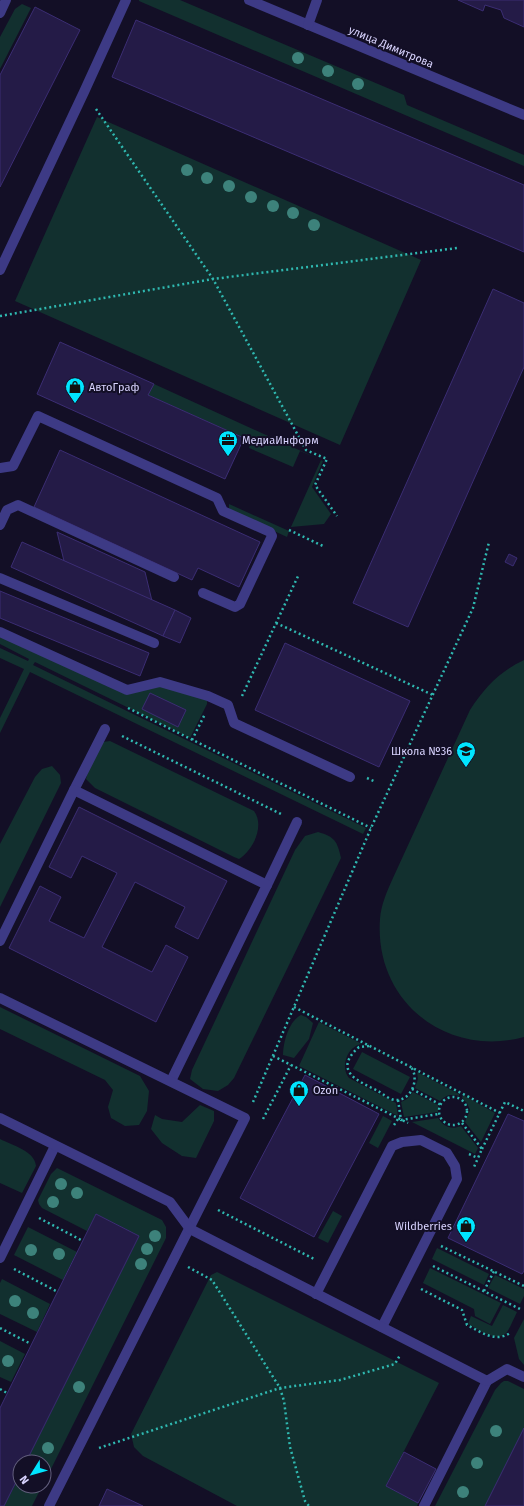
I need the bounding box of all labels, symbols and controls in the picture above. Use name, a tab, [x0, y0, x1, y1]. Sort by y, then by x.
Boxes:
street label: улица Димитрова	[347, 23, 435, 71]
shop icon: АвтоГраф	[64, 376, 86, 404]
place label: АвтоГраф	[89, 381, 139, 394]
office icon: МедиаИнформ	[217, 429, 239, 457]
place label: МедиаИнформ	[242, 434, 319, 447]
school or university icon: Школа №36	[455, 740, 477, 768]
place label: Школа №36	[391, 745, 452, 758]
shop icon: Ozon	[288, 1079, 310, 1107]
place label: Ozon	[313, 1084, 338, 1097]
shop icon: Wildberries	[455, 1215, 477, 1243]
place label: Wildberries	[395, 1220, 452, 1233]
north arrow	[12, 1454, 52, 1494]
text: N	[17, 1473, 32, 1487]

